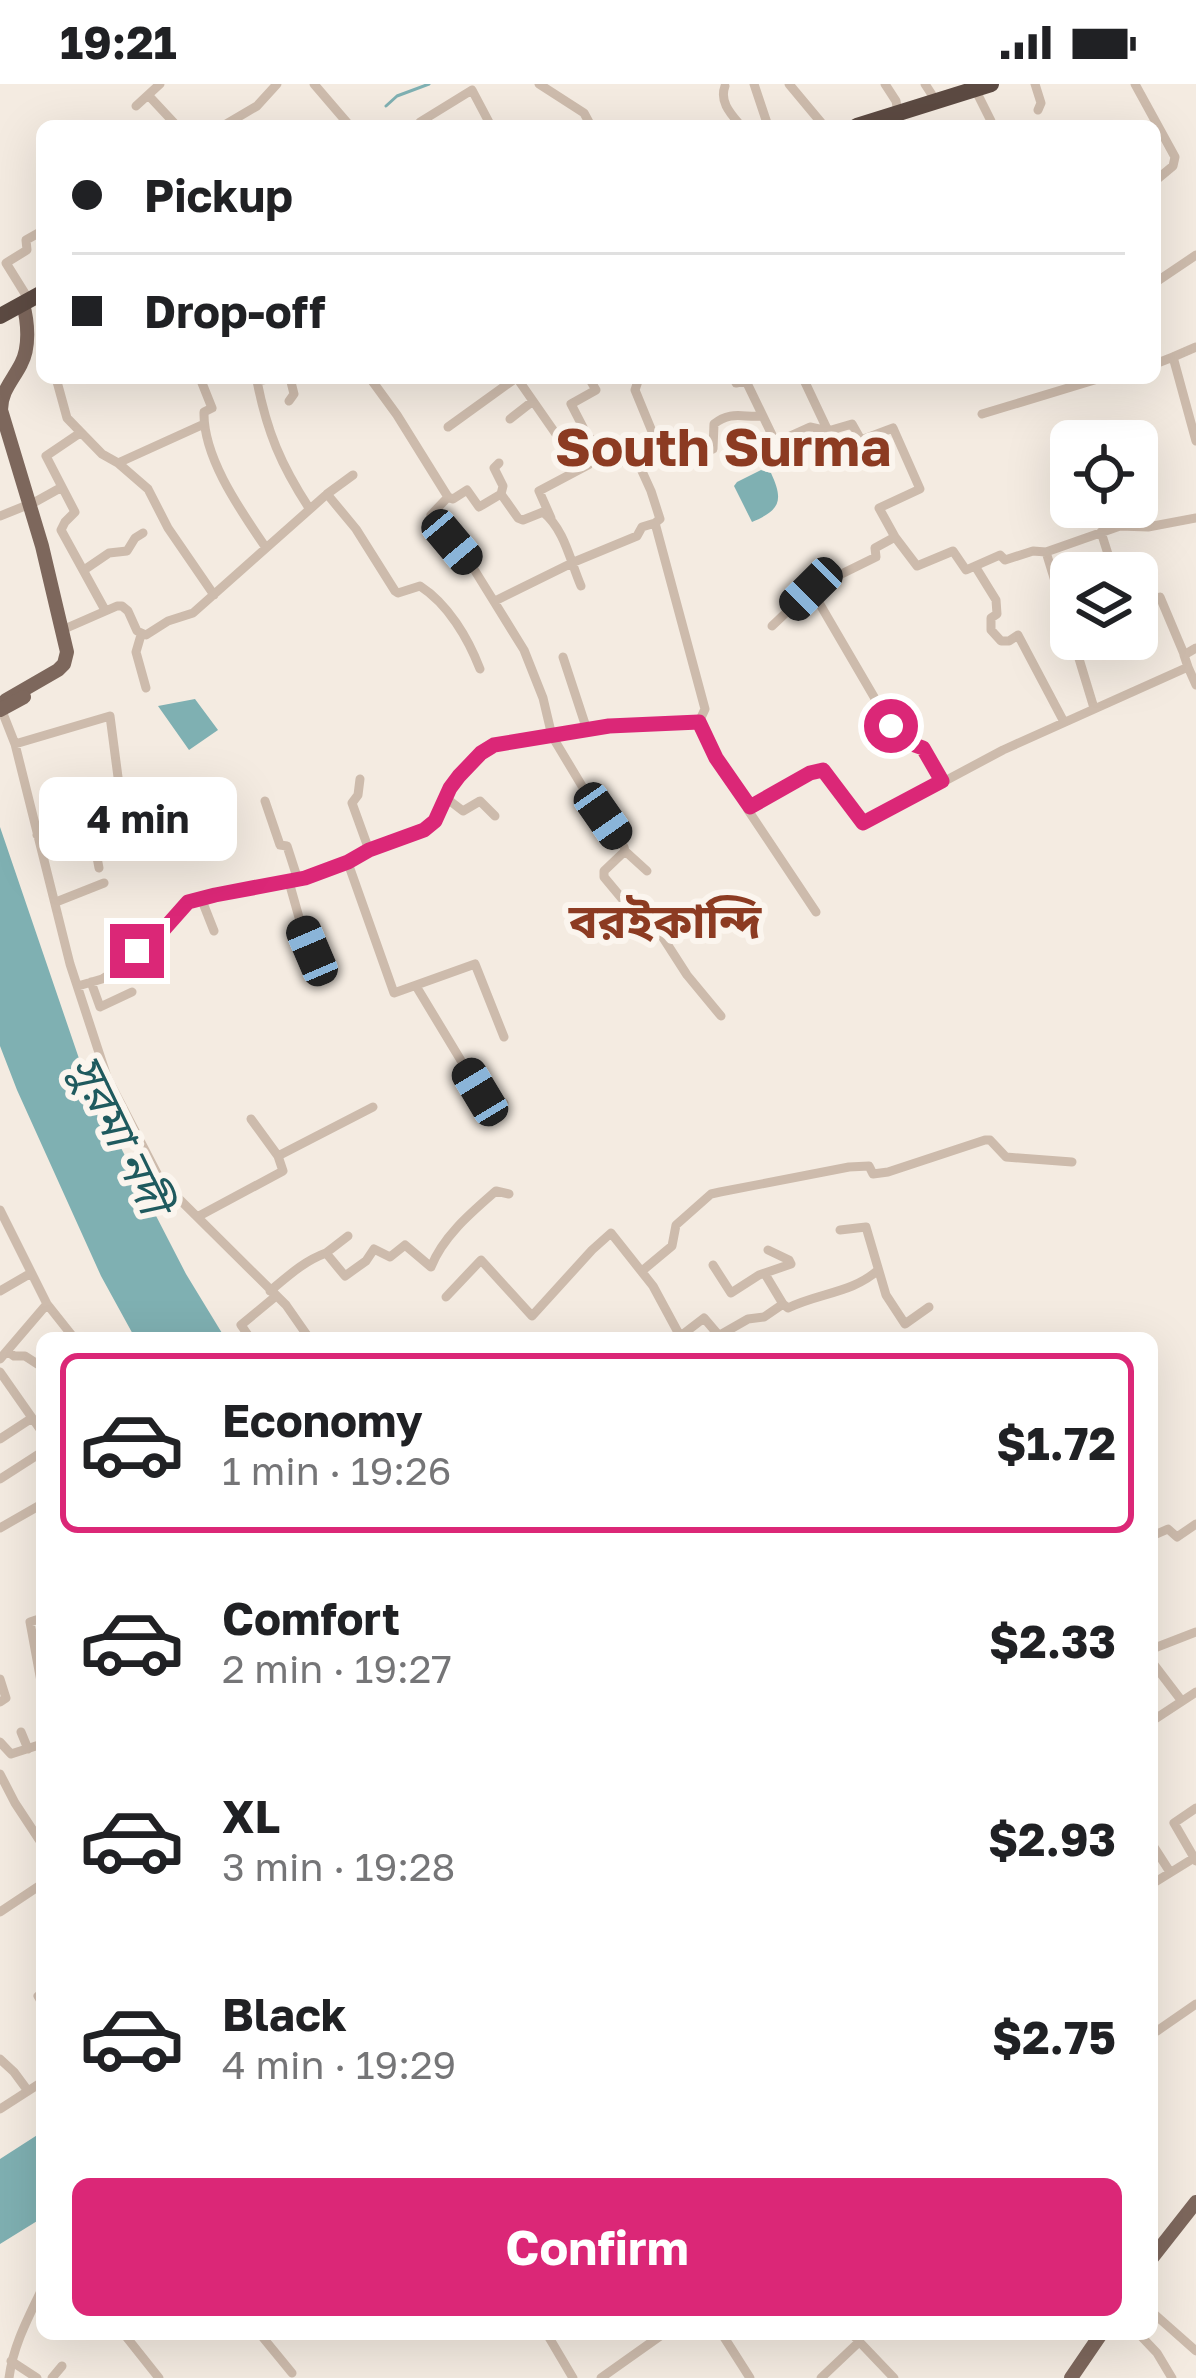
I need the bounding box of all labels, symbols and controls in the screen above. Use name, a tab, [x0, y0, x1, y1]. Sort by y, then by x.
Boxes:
text: 19:21	[60, 15, 177, 69]
text: Pickup	[144, 168, 293, 222]
text: Drop-off	[144, 284, 325, 338]
district label: South Surma	[555, 413, 891, 478]
map controls	[1050, 420, 1158, 660]
button: locate	[1050, 420, 1158, 528]
car	[415, 503, 489, 581]
car	[773, 551, 849, 627]
button: layers	[1050, 552, 1158, 660]
route start	[864, 699, 918, 753]
car	[568, 776, 638, 856]
callout: 4 min	[38, 777, 236, 861]
text: 4 min	[87, 795, 189, 842]
district label: বরইকান্দি	[568, 891, 762, 949]
car	[281, 911, 343, 991]
route end	[110, 924, 164, 978]
water label: সুরমা নদী	[59, 1046, 186, 1229]
car	[446, 1052, 514, 1132]
icon: car	[78, 1389, 186, 1497]
text: Economy	[222, 1393, 423, 1447]
text: $1.72	[996, 1416, 1116, 1470]
text: 1 min · 19:26	[222, 1447, 451, 1494]
icon: car	[78, 1587, 186, 1695]
text: Comfort	[222, 1591, 400, 1645]
text: $2.33	[989, 1614, 1116, 1668]
text: 2 min · 19:27	[222, 1645, 452, 1692]
icon: car	[78, 1785, 186, 1893]
text: XL	[222, 1789, 280, 1843]
text: $2.93	[988, 1812, 1116, 1866]
text: 3 min · 19:28	[222, 1843, 455, 1890]
icon: car	[78, 1983, 186, 2091]
text: Black	[222, 1987, 347, 2041]
text: $2.75	[992, 2010, 1116, 2064]
text: 4 min · 19:29	[222, 2041, 456, 2088]
button: Confirm	[72, 2178, 1122, 2316]

